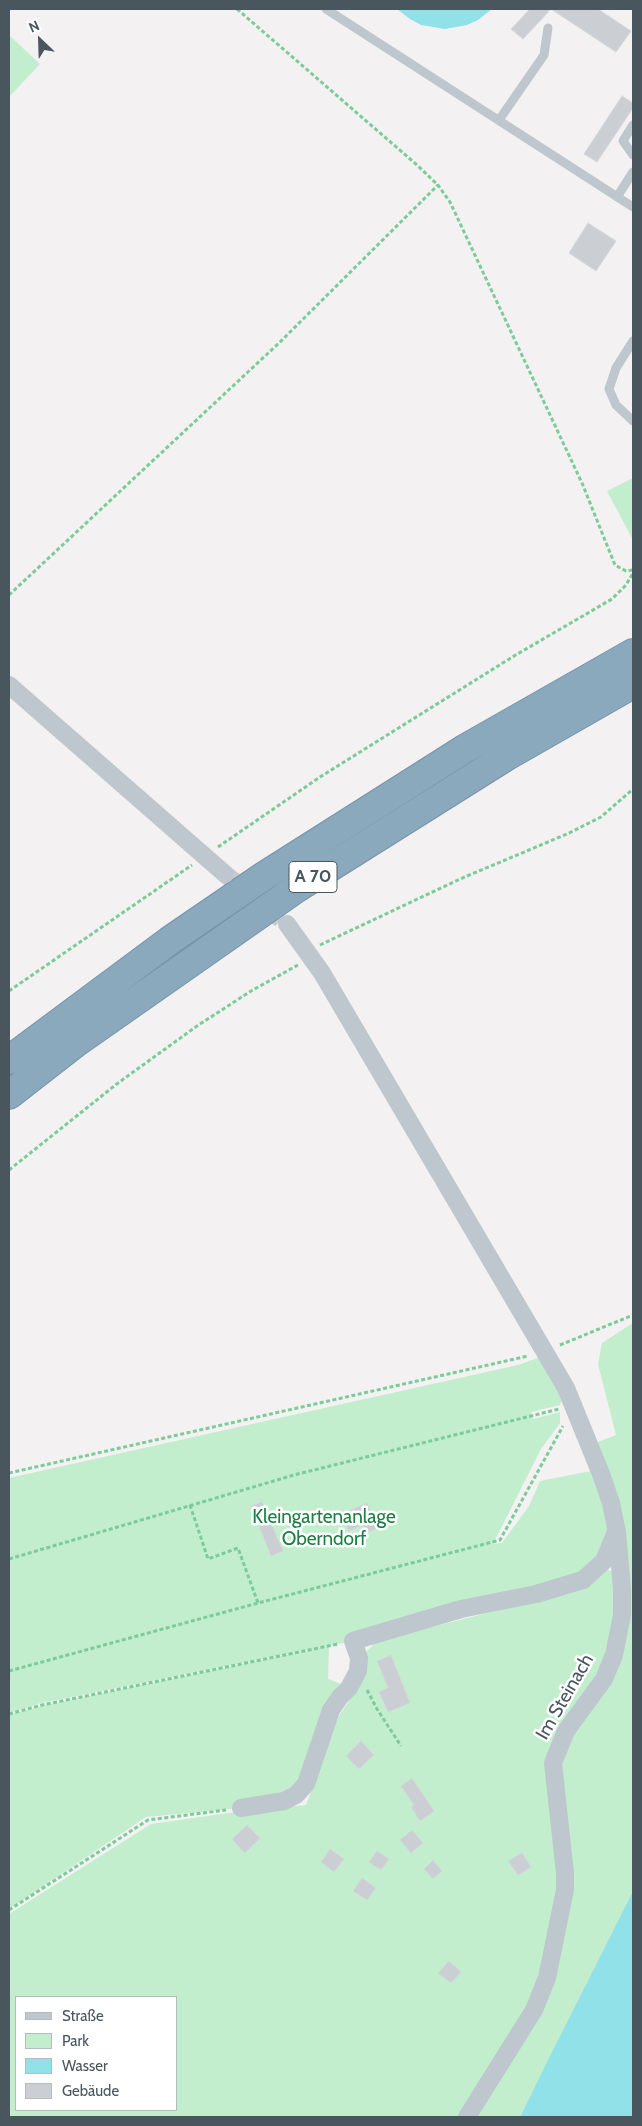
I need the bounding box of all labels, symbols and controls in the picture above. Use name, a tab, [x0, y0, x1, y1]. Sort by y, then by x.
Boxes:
north arrow	[15, 15, 65, 65]
text: N	[26, 16, 42, 37]
road number: A 70	[289, 862, 337, 892]
park label: Kleingartenanlage Oberndorf	[252, 1506, 396, 1550]
street label: Im Steinach	[531, 1650, 599, 1744]
legend	[15, 1996, 178, 2111]
text: Straße	[62, 2007, 104, 2025]
text: Park	[62, 2032, 89, 2050]
text: Wasser	[62, 2057, 108, 2075]
text: Gebäude	[62, 2082, 119, 2100]

